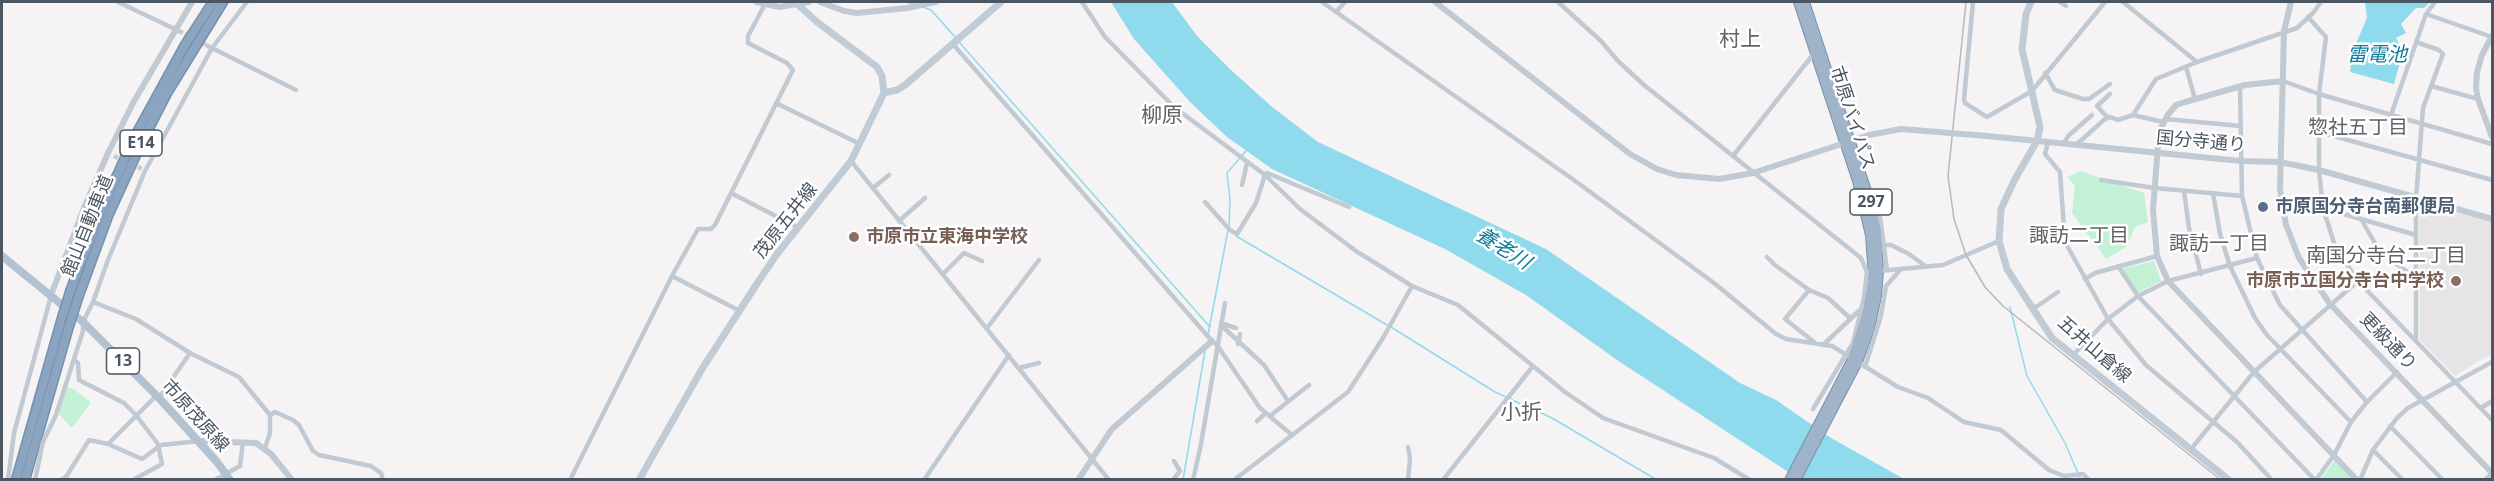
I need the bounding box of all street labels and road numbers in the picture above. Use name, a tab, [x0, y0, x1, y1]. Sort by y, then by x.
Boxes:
street label: 市原バイパス	[1825, 63, 1879, 173]
street label: 国分寺通り	[2155, 127, 2247, 157]
road number: E14	[120, 130, 162, 156]
street label: 館山自動車道	[58, 172, 118, 280]
street label: 茂原五井線	[750, 179, 822, 263]
road number: 297	[1850, 189, 1892, 215]
street label: 更級通り	[2355, 309, 2421, 375]
street label: 五井山倉線	[2053, 312, 2135, 388]
road number: 13	[106, 348, 140, 374]
street label: 市原茂原線	[157, 375, 233, 457]

